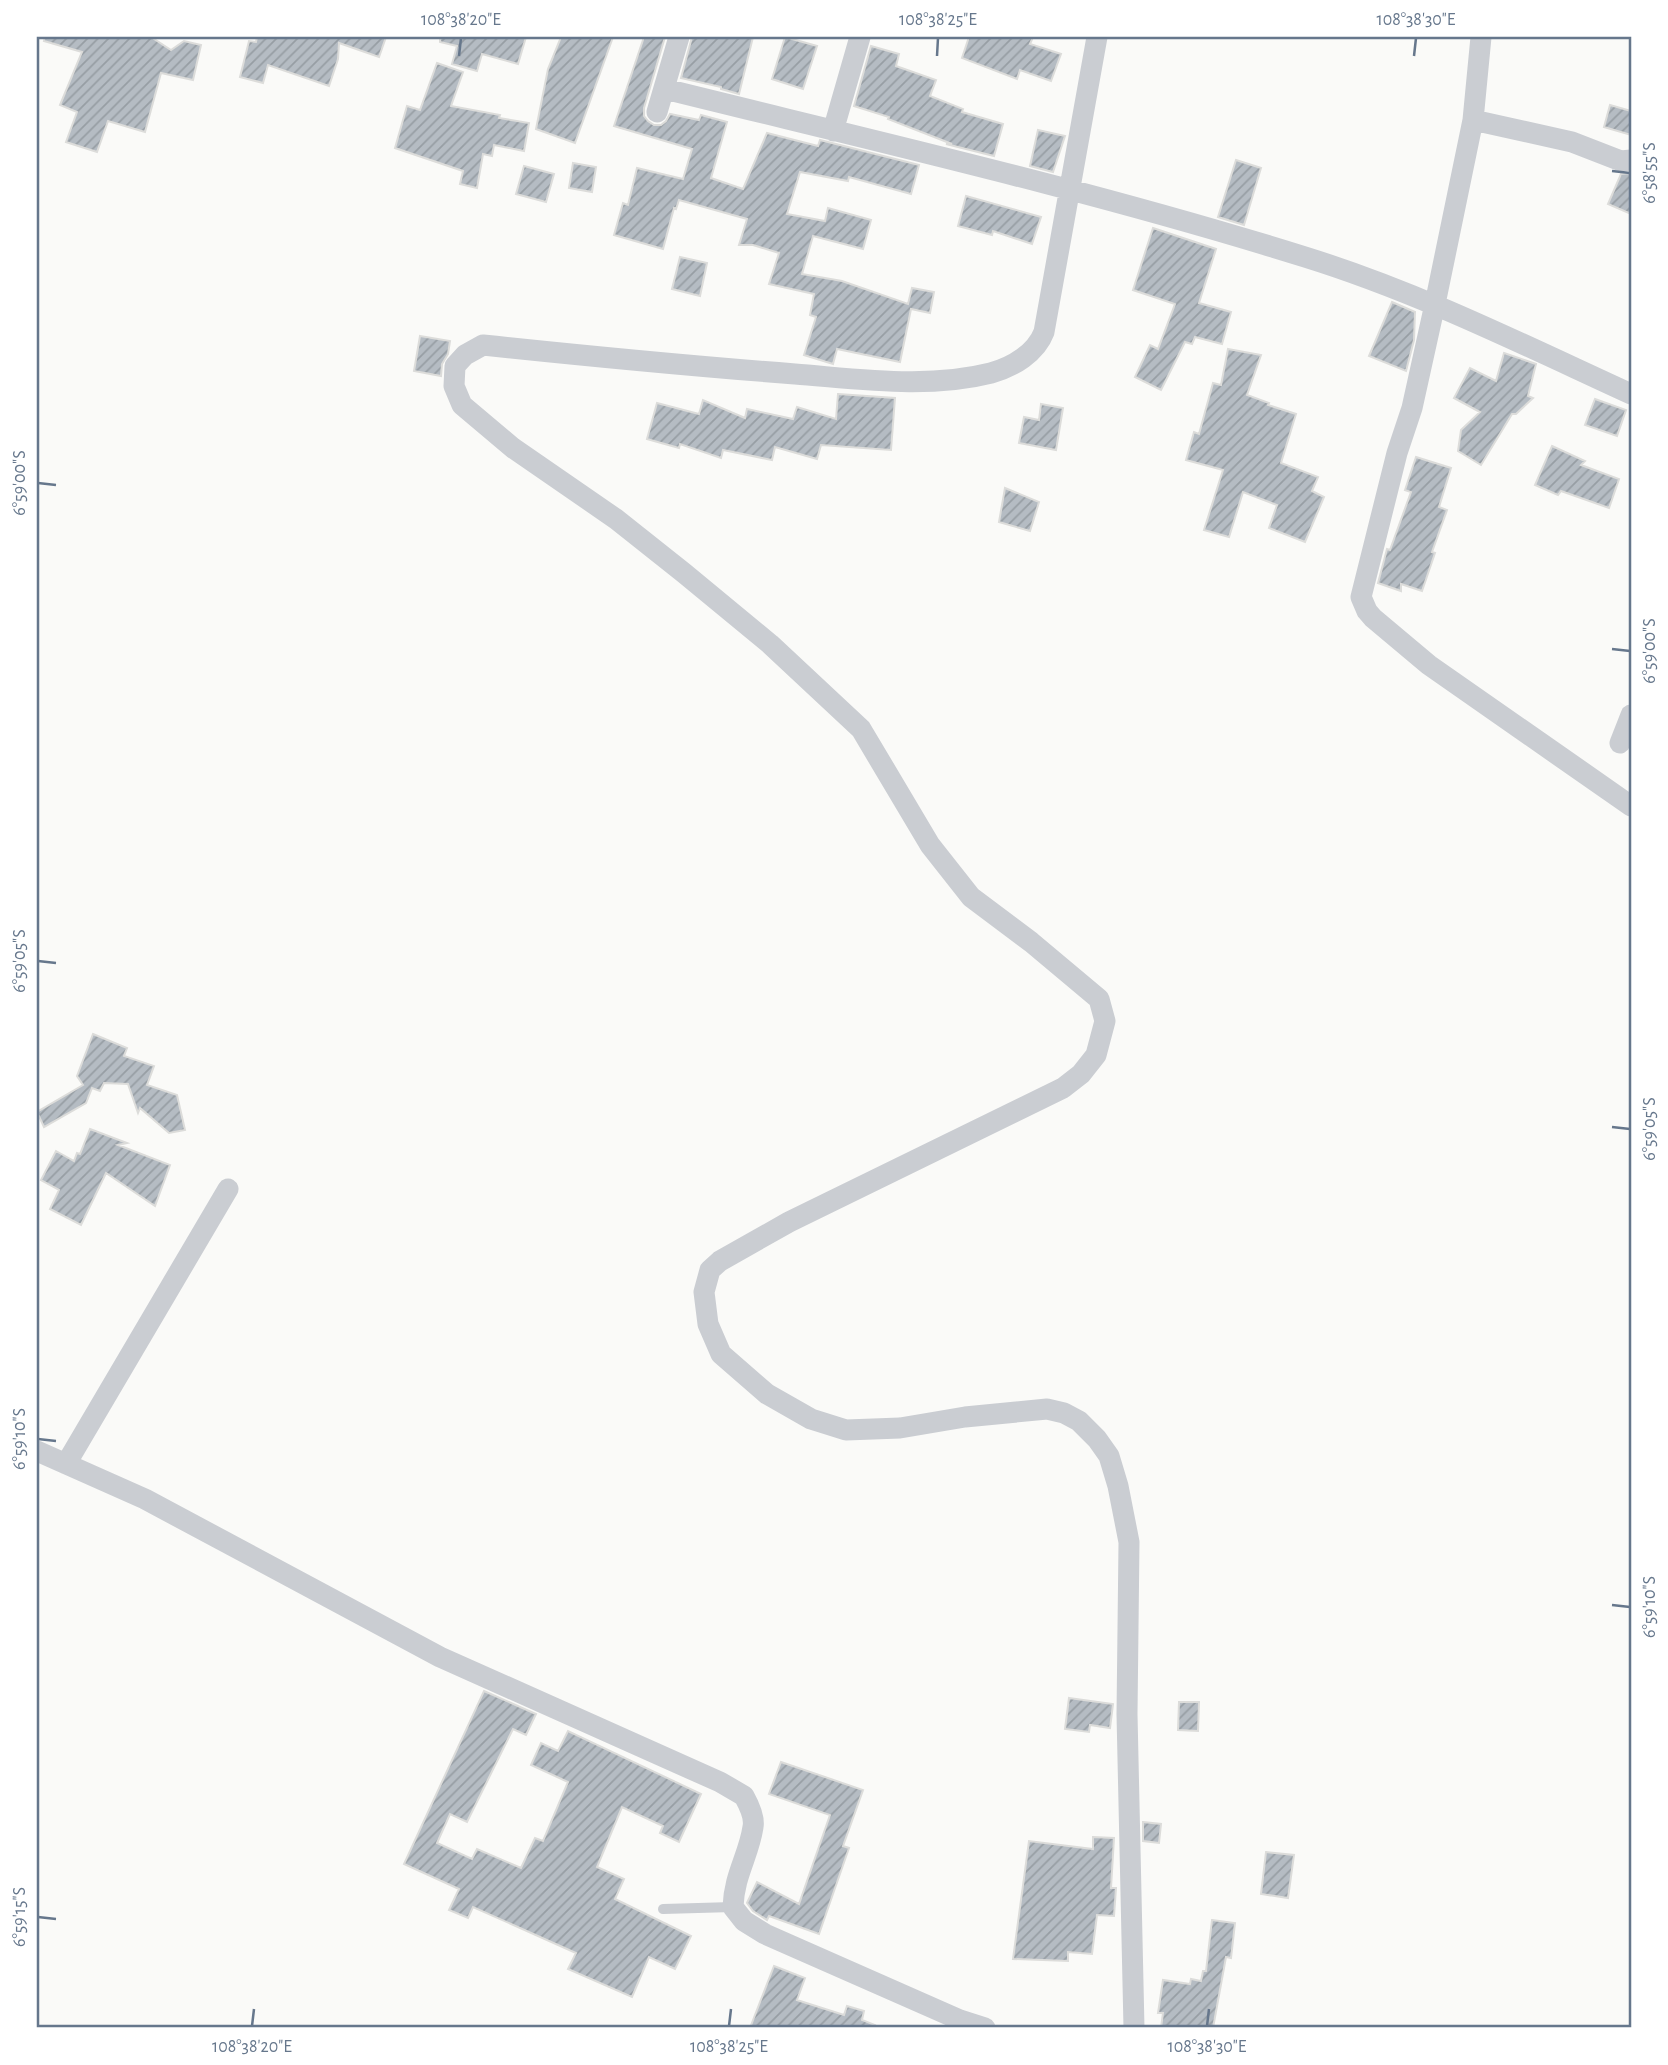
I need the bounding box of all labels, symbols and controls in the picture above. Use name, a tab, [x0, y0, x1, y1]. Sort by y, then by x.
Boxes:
text: 108°38'20"E	[421, 11, 501, 29]
text: 108°38'25"E	[899, 11, 977, 29]
text: 108°38'30"E	[1376, 11, 1456, 29]
text: 6°58'55"S	[1641, 142, 1659, 204]
text: 6°59'00"S	[11, 450, 29, 516]
text: 6°59'00"S	[1641, 618, 1659, 684]
text: 6°59'05"S	[11, 929, 29, 993]
text: 6°59'05"S	[1641, 1097, 1659, 1161]
text: 6°59'10"S	[11, 1408, 29, 1470]
text: 6°59'10"S	[1641, 1576, 1659, 1638]
text: 6°59'15"S	[11, 1887, 29, 1947]
text: 108°38'20"E	[212, 2038, 292, 2056]
text: 108°38'25"E	[690, 2038, 768, 2056]
text: 108°38'30"E	[1167, 2038, 1247, 2056]

